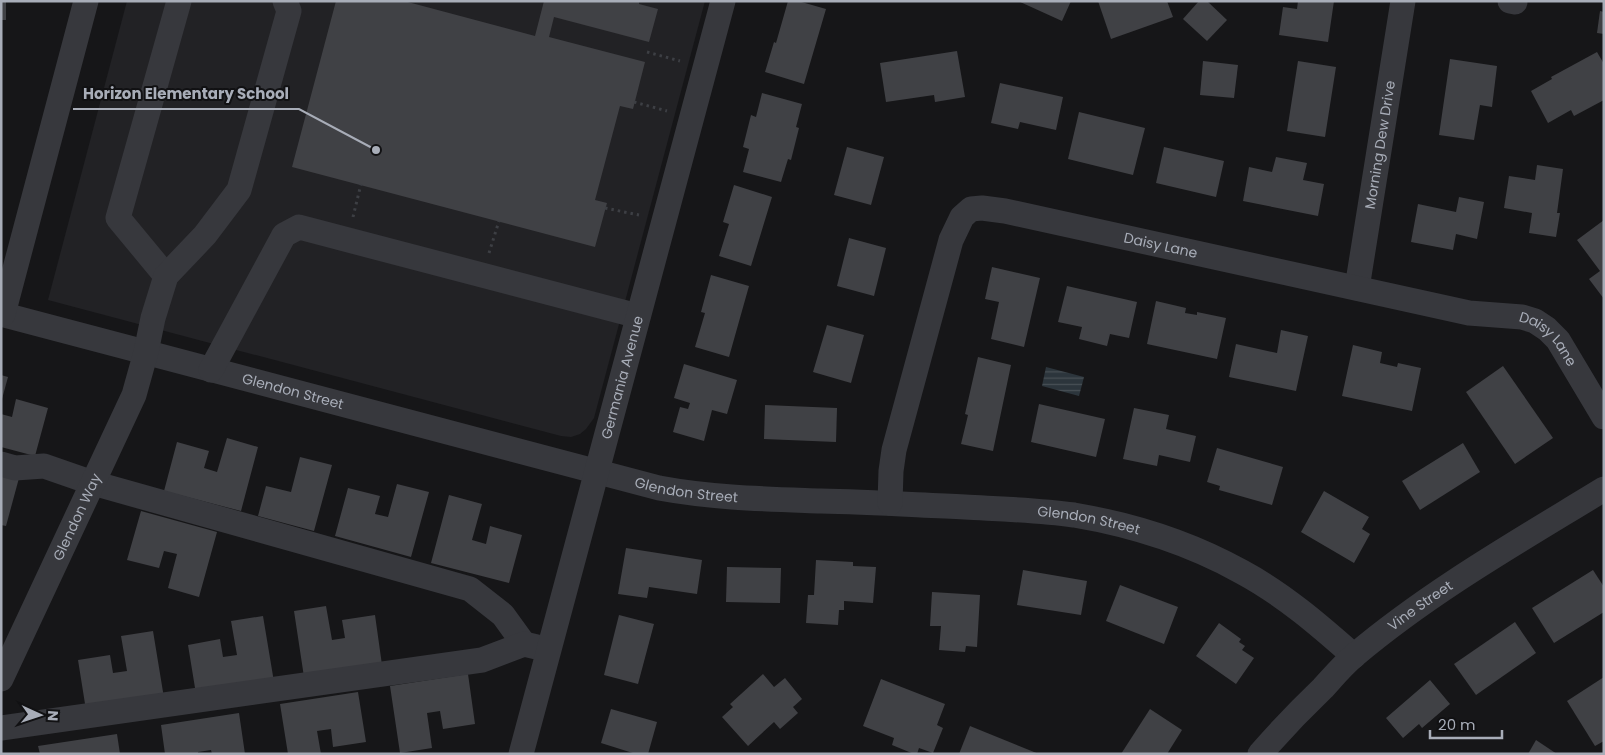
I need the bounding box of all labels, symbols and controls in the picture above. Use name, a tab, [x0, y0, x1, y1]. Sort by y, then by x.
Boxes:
callout: Horizon Elementary School	[73, 79, 299, 109]
street label: Morning Dew Drive	[1360, 79, 1400, 211]
text: Horizon Elementary School	[83, 83, 289, 104]
street label: Daisy Lane	[1122, 227, 1200, 263]
street label: Daisy Lane	[1517, 307, 1582, 370]
street label: Germania Avenue	[596, 313, 648, 441]
street label: Glendon Street	[240, 368, 346, 414]
street label: Glendon Way	[48, 470, 106, 564]
street label: Glendon Street	[633, 472, 739, 507]
street label: Glendon Street	[1037, 501, 1142, 539]
street label: Vine Street	[1383, 576, 1456, 635]
north arrow	[15, 690, 65, 740]
scale bar	[1430, 708, 1502, 740]
text: N	[43, 710, 63, 721]
text: 20 m	[1438, 714, 1476, 735]

